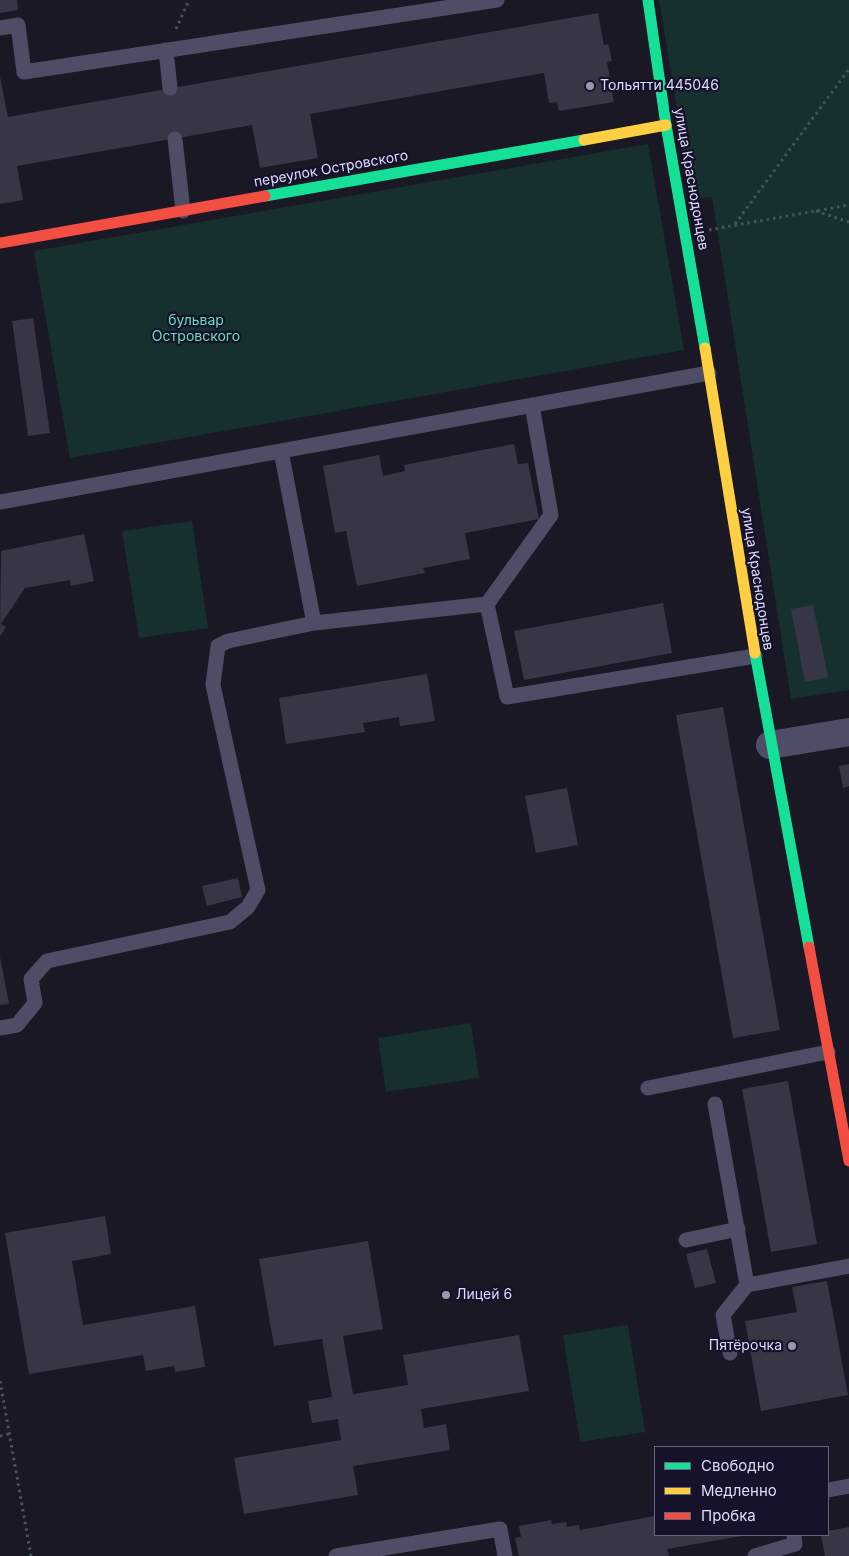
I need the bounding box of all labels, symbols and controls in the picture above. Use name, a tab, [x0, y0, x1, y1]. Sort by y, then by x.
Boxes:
place label: Тольятти 445046	[600, 78, 719, 94]
marker: Тольятти 445046	[584, 80, 596, 92]
street label: улица Краснодонцев	[670, 107, 712, 251]
street label: переулок Островского	[253, 147, 409, 191]
park label: бульвар Островского	[152, 313, 240, 346]
street label: улица Краснодонцев	[737, 506, 777, 652]
place label: Лицей 6	[456, 1287, 512, 1303]
marker: Лицей 6	[440, 1289, 452, 1301]
place label: Пятёрочка	[709, 1338, 782, 1354]
marker: Пятёрочка	[786, 1340, 798, 1352]
legend	[654, 1446, 829, 1536]
text: Свободно	[701, 1456, 775, 1475]
text: Медленно	[701, 1481, 777, 1500]
text: Пробка	[701, 1506, 756, 1525]

